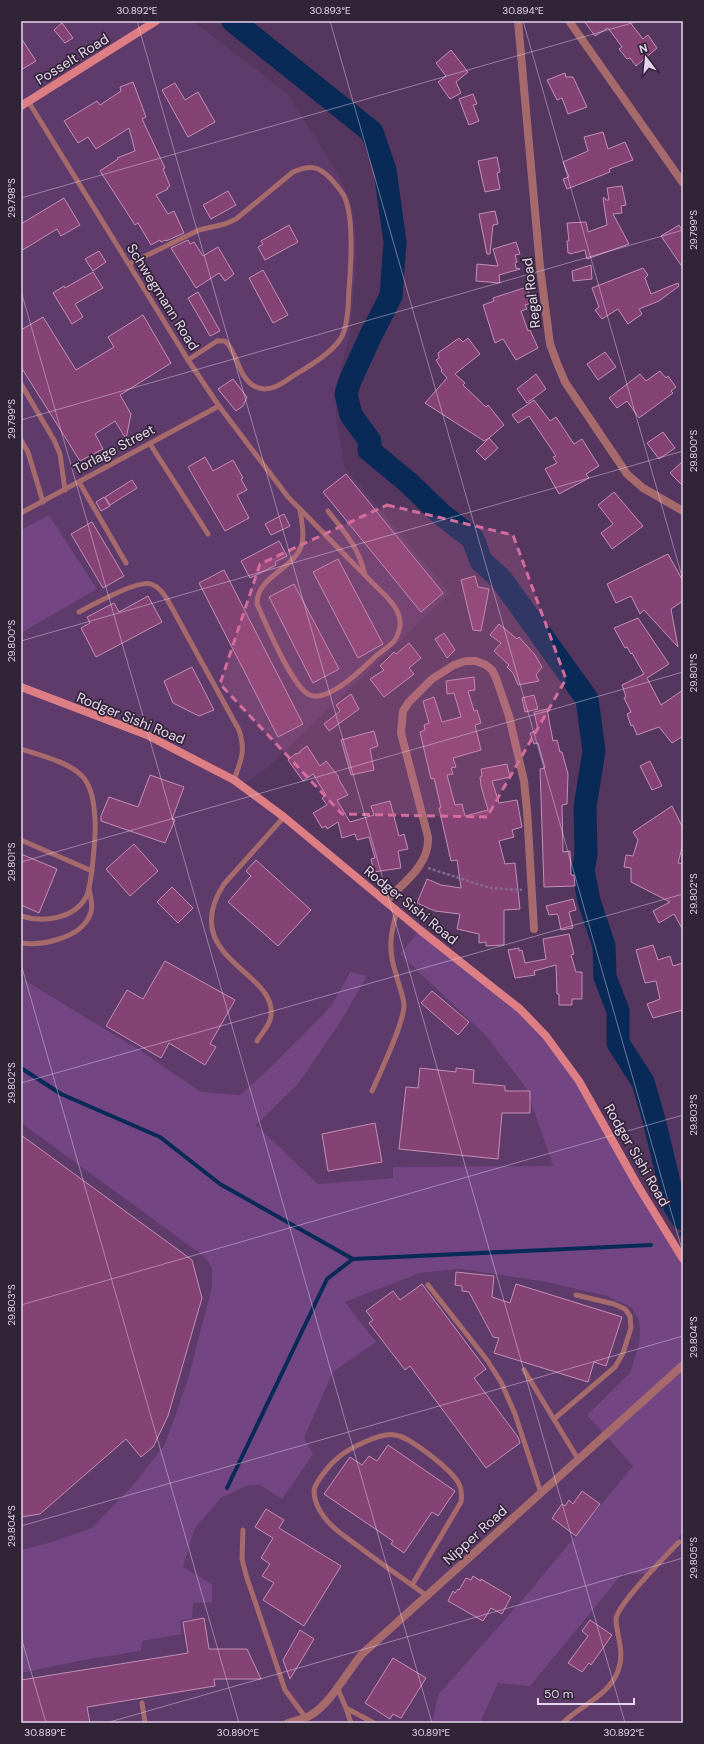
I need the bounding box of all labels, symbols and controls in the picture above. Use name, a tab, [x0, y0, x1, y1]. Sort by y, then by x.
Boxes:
text: 30.892°E	[116, 4, 158, 17]
text: 30.893°E	[309, 4, 351, 17]
text: 30.894°E	[502, 4, 544, 17]
street label: Posselt Road	[32, 29, 112, 89]
north arrow	[626, 38, 666, 78]
text: N	[637, 41, 649, 56]
text: 29.798°S	[5, 178, 18, 218]
text: 29.799°S	[687, 210, 700, 250]
street label: Schwegmann Road	[123, 240, 203, 354]
street label: Regal Road	[518, 257, 544, 329]
text: 29.799°S	[5, 399, 18, 439]
street label: Torlage Street	[70, 420, 158, 478]
text: 29.800°S	[687, 430, 700, 472]
text: 29.800°S	[5, 620, 18, 662]
text: 29.801°S	[687, 653, 700, 692]
street label: Rodger Sishi Road	[74, 688, 188, 748]
text: 29.801°S	[5, 842, 18, 881]
street label: Rodger Sishi Road	[360, 862, 462, 948]
text: 29.802°S	[687, 873, 700, 915]
text: 29.802°S	[5, 1062, 18, 1104]
text: 29.803°S	[687, 1094, 700, 1136]
street label: Rodger Sishi Road	[600, 1100, 674, 1210]
text: 29.803°S	[5, 1284, 18, 1326]
text: 29.804°S	[687, 1316, 700, 1358]
street label: Nipper Road	[439, 1502, 511, 1568]
text: 29.804°S	[5, 1505, 18, 1547]
text: 29.805°S	[687, 1537, 700, 1579]
scale bar	[538, 1680, 634, 1706]
text: 50 m	[544, 1686, 573, 1702]
text: 30.889°E	[24, 1726, 66, 1739]
text: 30.890°E	[217, 1726, 260, 1739]
text: 30.891°E	[412, 1726, 451, 1739]
text: 30.892°E	[603, 1726, 645, 1739]

